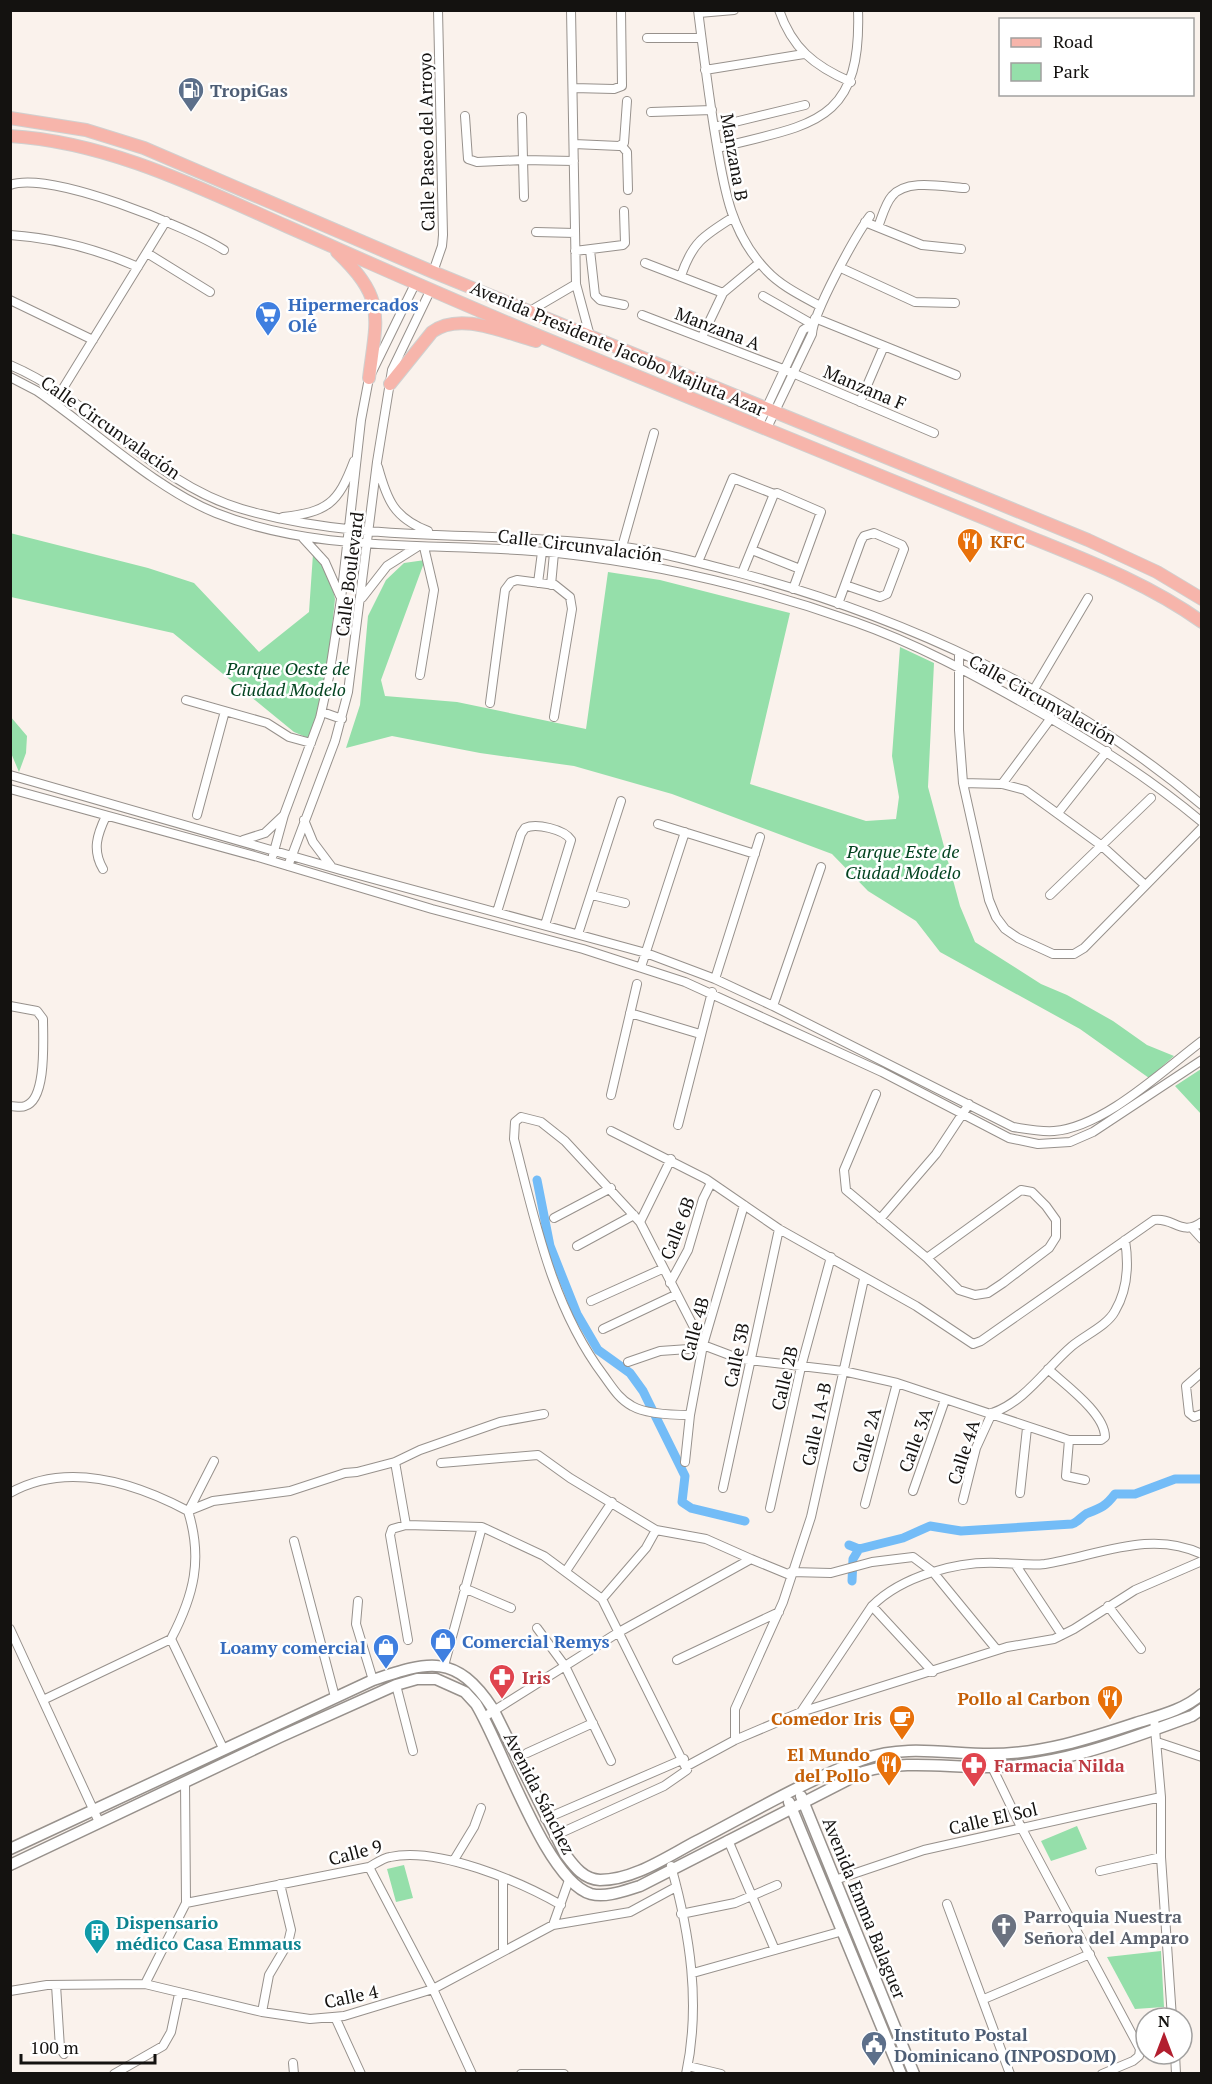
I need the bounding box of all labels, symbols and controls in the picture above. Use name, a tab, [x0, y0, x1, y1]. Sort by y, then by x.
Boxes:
legend	[999, 18, 1194, 96]
text: Road	[1053, 29, 1093, 53]
street label: Calle Paseo del Arroyo	[412, 52, 440, 232]
text: Park	[1053, 59, 1090, 83]
fuel station icon: TropiGas	[176, 75, 206, 113]
place label: TropiGas	[210, 78, 288, 102]
street label: Manzana B	[715, 111, 755, 203]
street label: Avenida Presidente Jacobo Majluta Azar	[467, 275, 769, 421]
place label: Hipermercados Olé	[288, 292, 419, 337]
supermarket icon: Hipermercados Olé	[253, 299, 283, 337]
street label: Manzana A	[672, 301, 765, 355]
street label: Manzana F	[820, 359, 910, 415]
street label: Calle Circunvalación	[36, 370, 186, 484]
street label: Calle Boulevard	[329, 510, 369, 638]
street label: Calle Circunvalación	[496, 523, 664, 567]
restaurant icon: KFC	[955, 526, 985, 564]
place label: KFC	[990, 529, 1025, 553]
street label: Calle Circunvalación	[965, 648, 1121, 750]
park label: Parque Oeste de Ciudad Modelo	[225, 656, 350, 701]
park label: Parque Este de Ciudad Modelo	[845, 839, 961, 884]
street label: Calle 6B	[654, 1193, 700, 1263]
street label: Calle 4B	[674, 1294, 714, 1364]
street label: Calle 3B	[717, 1320, 755, 1390]
street label: Calle 2B	[765, 1343, 803, 1413]
street label: Calle 1A-B	[795, 1380, 837, 1468]
street label: Calle 2A	[846, 1404, 886, 1475]
street label: Calle 3A	[892, 1404, 938, 1476]
street label: Calle 4A	[941, 1416, 985, 1487]
shop icon: Comercial Remys	[428, 1626, 458, 1664]
place label: Comercial Remys	[462, 1629, 610, 1653]
shop icon: Loamy comercial	[371, 1632, 401, 1670]
place label: Loamy comercial	[220, 1635, 366, 1659]
pharmacy icon: Iris	[487, 1662, 517, 1700]
place label: Iris	[522, 1665, 551, 1689]
restaurant icon: Pollo al Carbon	[1095, 1683, 1125, 1721]
place label: Pollo al Carbon	[958, 1686, 1090, 1710]
cafe icon: Comedor Iris	[887, 1703, 917, 1741]
place label: Comedor Iris	[771, 1706, 882, 1730]
street label: Avenida Sánchez	[499, 1728, 581, 1858]
place label: El Mundo del Pollo	[787, 1742, 870, 1787]
restaurant icon: El Mundo del Pollo	[874, 1749, 904, 1787]
pharmacy icon: Farmacia Nilda	[959, 1750, 989, 1788]
place label: Farmacia Nilda	[994, 1753, 1125, 1777]
street label: Calle El Sol	[946, 1796, 1040, 1840]
street label: Avenida Emma Balaguer	[818, 1814, 912, 2002]
street label: Calle 9	[326, 1833, 384, 1871]
place label: Parroquia Nuestra Señora del Amparo	[1024, 1904, 1189, 1949]
place label: Dispensario médico Casa Emmaus	[116, 1910, 301, 1955]
church icon: Parroquia Nuestra Señora del Amparo	[989, 1911, 1019, 1949]
building icon: Dispensario médico Casa Emmaus	[82, 1917, 112, 1955]
street label: Calle 4	[322, 1979, 381, 2013]
north arrow	[1134, 2006, 1194, 2066]
text: N	[1158, 2010, 1170, 2032]
place label: Instituto Postal Dominicano (INPOSDOM)	[894, 2022, 1116, 2067]
scale bar	[21, 2027, 154, 2065]
public building icon: Instituto Postal Dominicano (INPOSDOM)	[859, 2029, 889, 2067]
text: 100 m	[30, 2035, 79, 2059]

